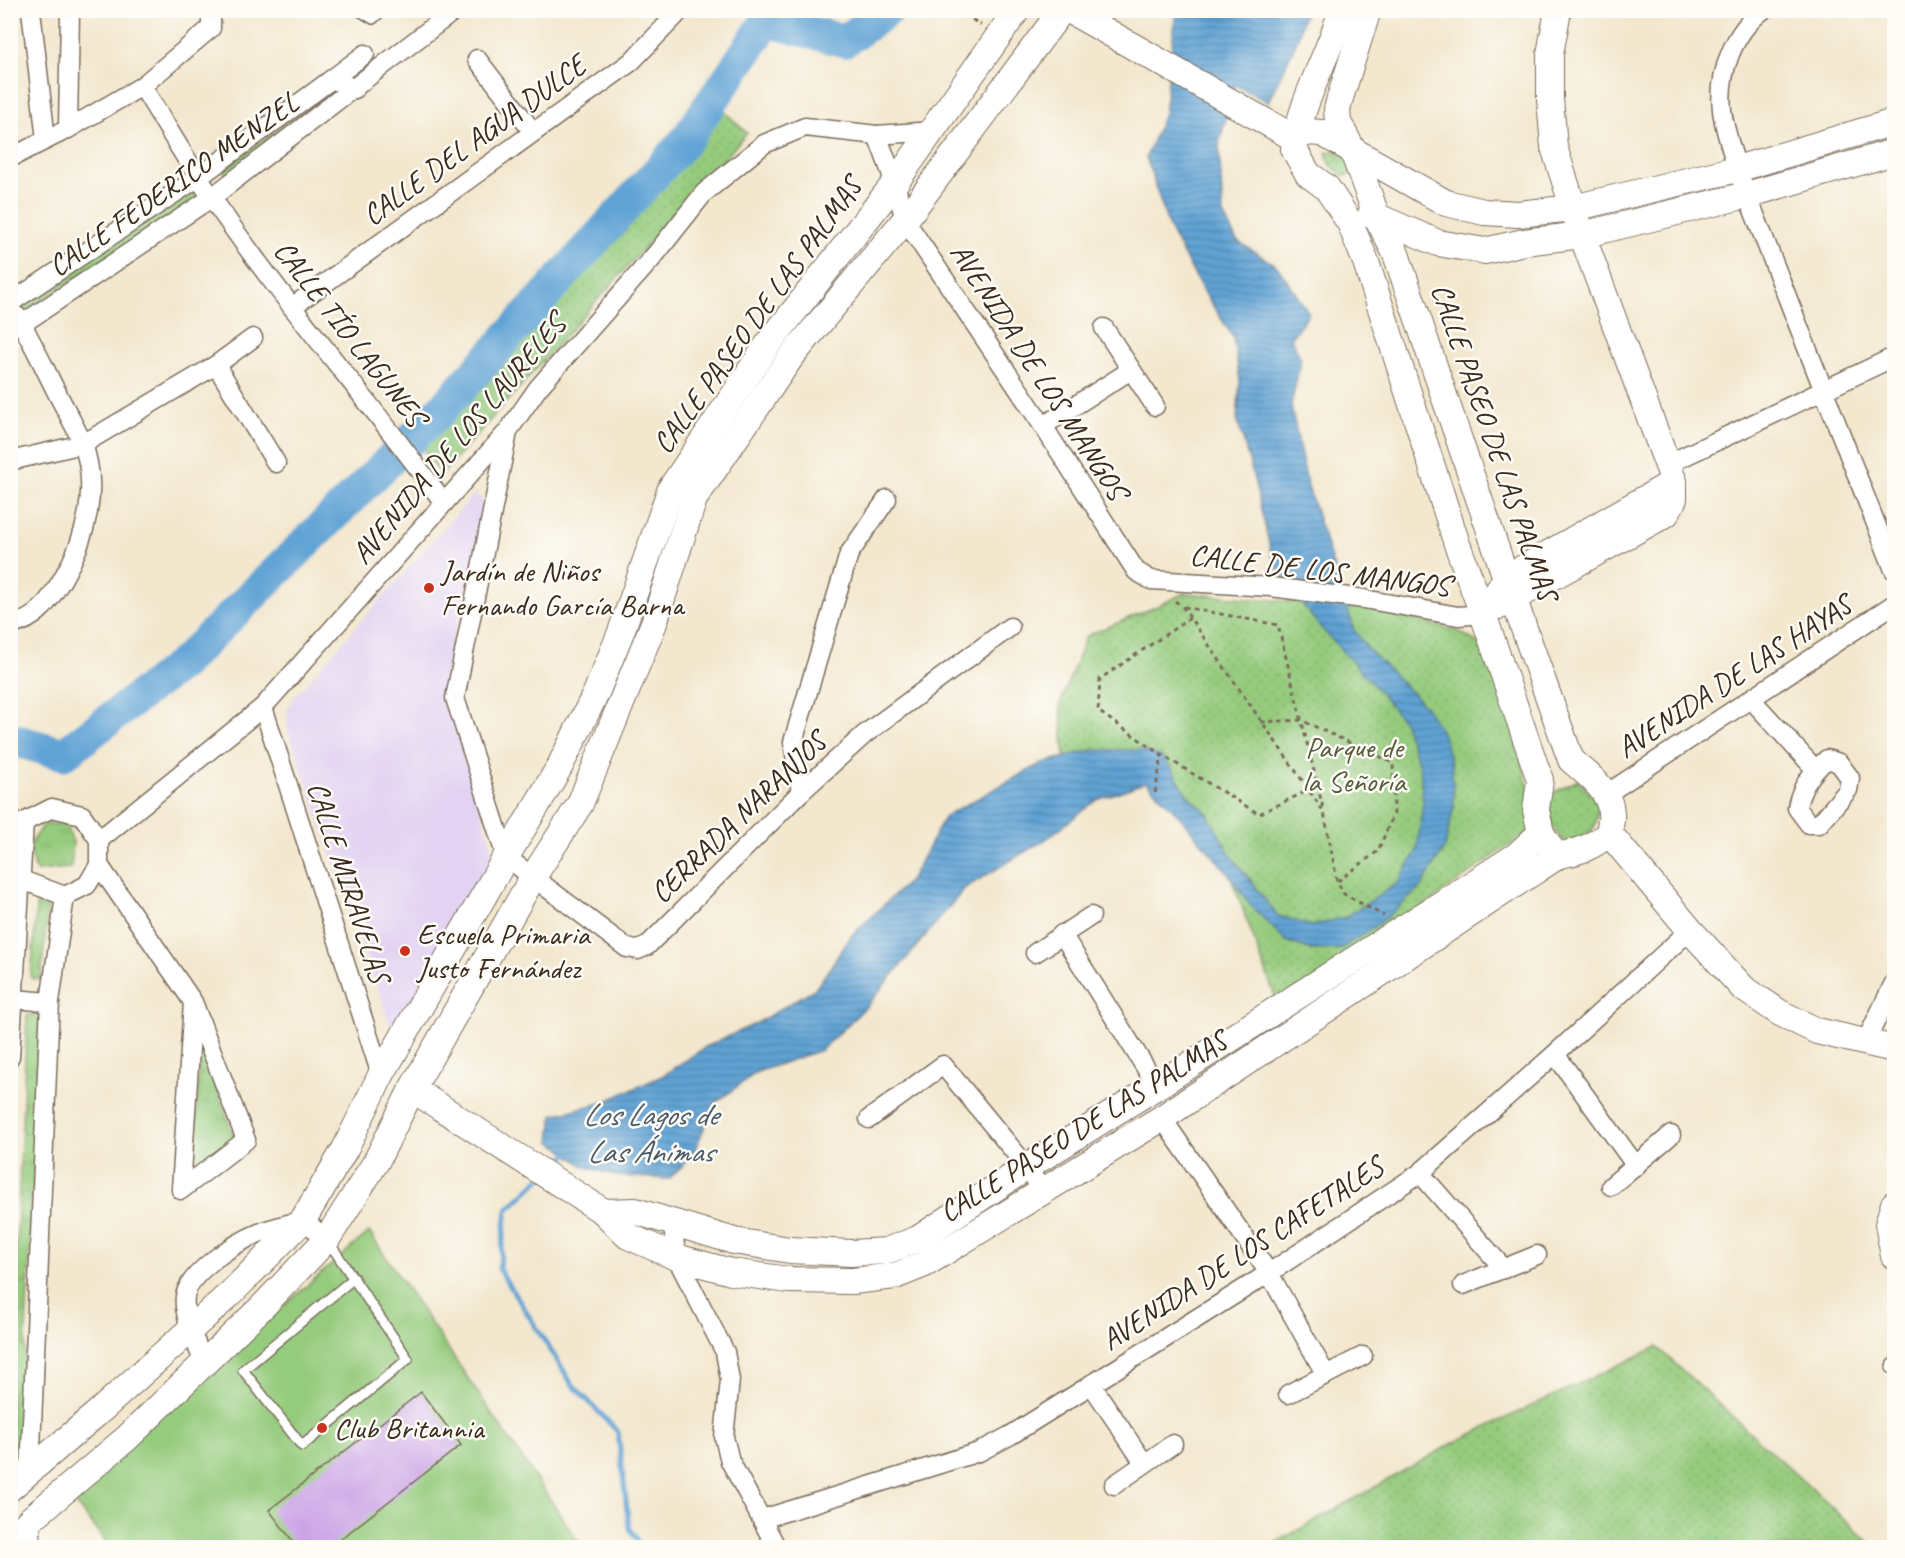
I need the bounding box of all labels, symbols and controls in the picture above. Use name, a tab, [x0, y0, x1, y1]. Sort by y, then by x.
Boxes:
street label: CALLE DEL AGUA DULCE	[355, 44, 596, 234]
street label: CALLE FEDERICO MENZEL	[41, 83, 306, 285]
street label: CALLE PASEO DE LAS PALMAS	[644, 166, 873, 461]
street label: CALLE TÍO LAGUNES	[266, 233, 438, 438]
street label: AVENIDA DE LOS MANGOS	[942, 236, 1139, 511]
street label: CALLE PASEO DE LAS PALMAS	[1423, 278, 1569, 610]
street label: AVENIDA DE LOS LAURELES	[342, 302, 577, 572]
street label: CALLE DE LOS MANGOS	[1188, 535, 1457, 605]
place label: Jardín de Niños Fernando García Barna	[439, 552, 686, 624]
marker: Jardín de Niños Fernando García Barna	[422, 581, 436, 595]
street label: AVENIDA DE LAS HAYAS	[1609, 583, 1862, 766]
street label: CERRADA NARANJOS	[642, 720, 837, 911]
park label: Parque de la Señoría	[1302, 728, 1408, 800]
street label: CALLE MIRAVELAS	[299, 777, 400, 991]
place label: Escuela Primaria Justo Fernández	[415, 915, 591, 987]
marker: Escuela Primaria Justo Fernández	[398, 944, 412, 958]
street label: CALLE PASEO DE LAS PALMAS	[932, 1019, 1238, 1230]
water label: Los Lagos de Las Ánimas	[583, 1094, 722, 1172]
street label: AVENIDA DE LOS CAFETALES	[1094, 1146, 1393, 1359]
place label: Club Britannia	[334, 1409, 485, 1447]
marker: Club Britannia	[315, 1421, 329, 1435]

